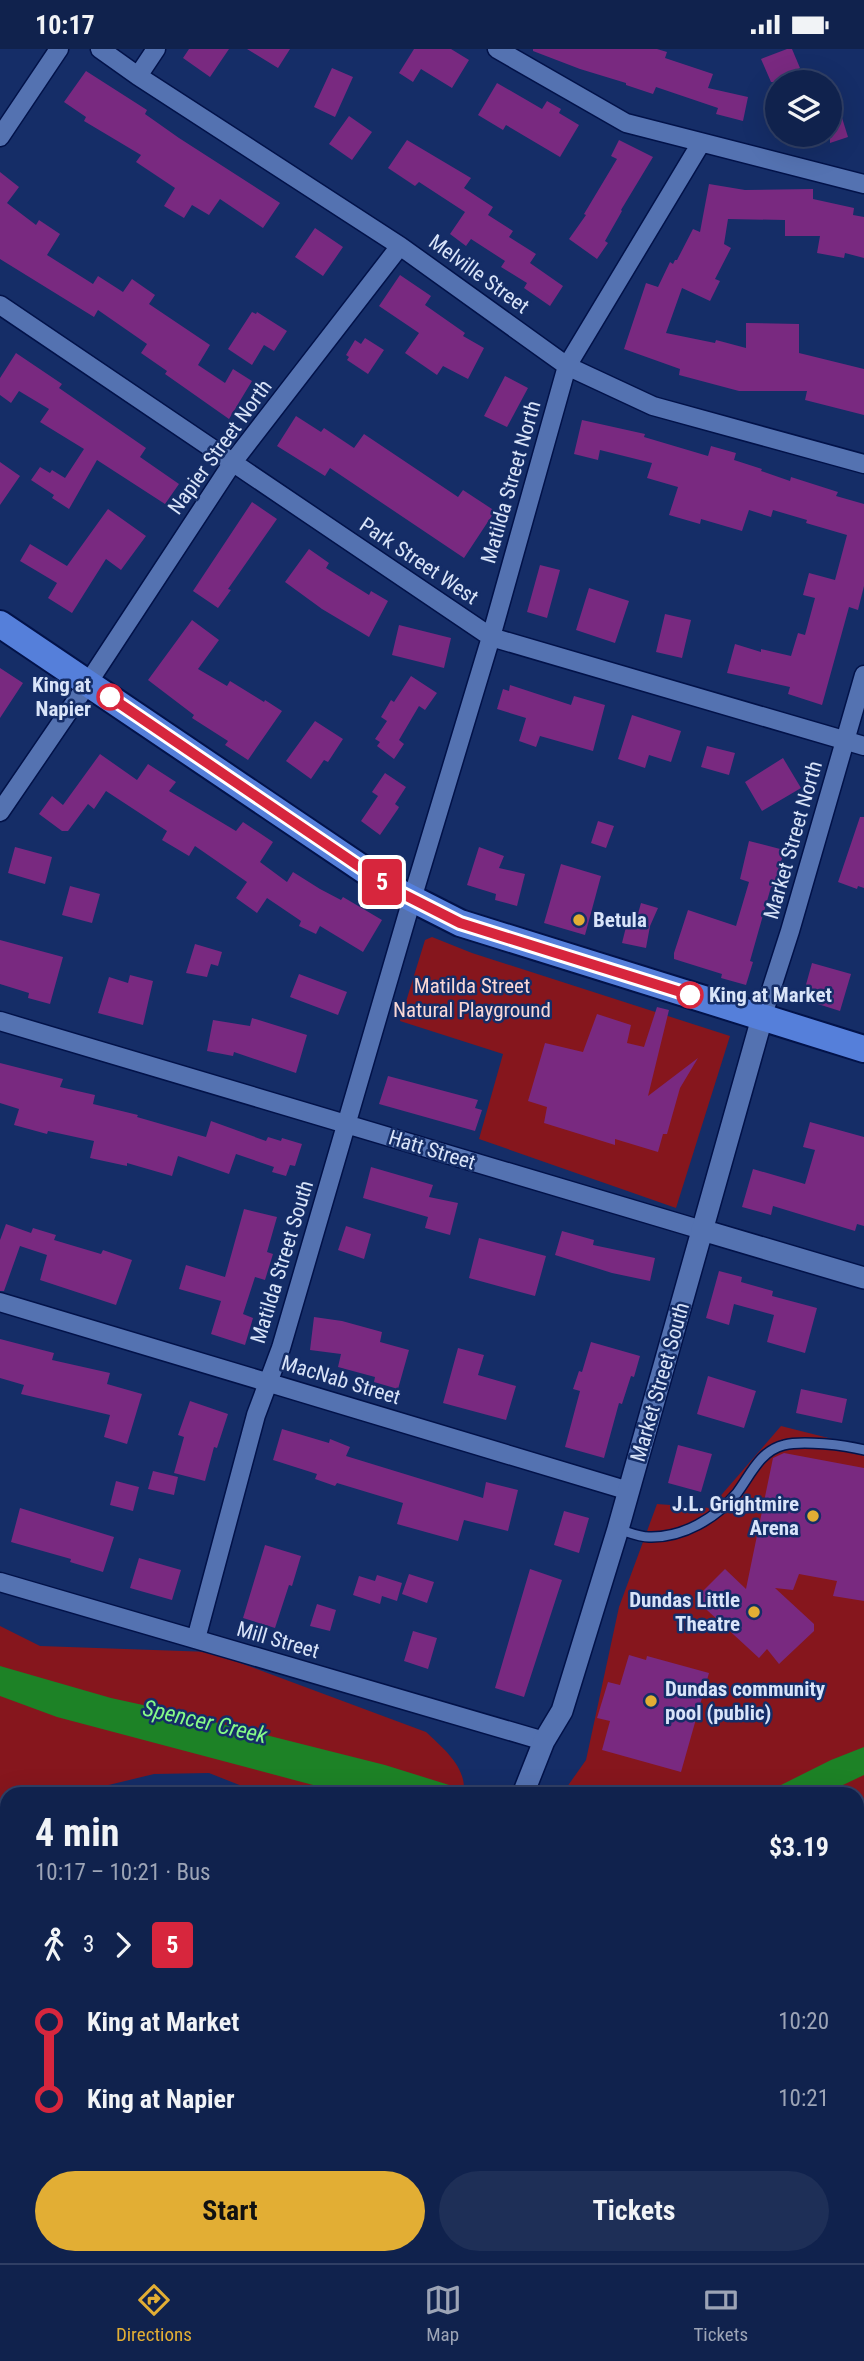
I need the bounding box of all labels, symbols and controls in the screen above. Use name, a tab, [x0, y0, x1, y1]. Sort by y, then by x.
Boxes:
text: 10:17	[35, 10, 95, 40]
map controls	[765, 70, 842, 147]
button: layers	[765, 70, 842, 147]
street label: Melville Street	[424, 230, 534, 318]
street label: Napier Street North	[163, 375, 277, 519]
street label: Matilda Street North	[476, 398, 546, 566]
street label: Park Street West	[355, 513, 483, 609]
place label: King at Napier	[32, 673, 91, 721]
marker: King at Napier	[97, 684, 123, 710]
street label: Market Street North	[759, 758, 827, 922]
line badge: 5	[359, 859, 405, 905]
text: 5	[376, 868, 388, 896]
place label: Betula	[593, 908, 647, 932]
marker: Betula	[571, 912, 587, 928]
park label: Matilda Street Natural Playground	[393, 974, 551, 1022]
marker: King at Market	[677, 982, 703, 1008]
place label: King at Market	[709, 983, 832, 1007]
street label: Hatt Street	[386, 1125, 478, 1175]
street label: Matilda Street South	[246, 1178, 318, 1346]
street label: Market Street South	[626, 1300, 694, 1464]
street label: MacNab Street	[279, 1351, 403, 1409]
place label: J.L. Grightmire Arena	[672, 1492, 799, 1540]
marker: J.L. Grightmire Arena	[805, 1508, 821, 1524]
place label: Dundas Little Theatre	[629, 1588, 740, 1636]
marker: Dundas Little Theatre	[746, 1604, 762, 1620]
street label: Mill Street	[234, 1617, 322, 1663]
place label: Dundas community pool (public)	[665, 1677, 826, 1725]
marker: Dundas community pool (public)	[643, 1693, 659, 1709]
water label: Spencer Creek	[140, 1695, 271, 1750]
text: 4 min	[35, 1811, 119, 1855]
text: $3.19	[769, 1832, 829, 1862]
text: 10:17 – 10:21 · Bus	[35, 1859, 211, 1886]
icon: walk	[35, 1926, 73, 1964]
icon: forward	[104, 1926, 142, 1964]
text: 3	[83, 1931, 94, 1958]
text: 5	[166, 1931, 179, 1959]
text: King at Market	[87, 2007, 239, 2037]
text: 10:20	[778, 2008, 829, 2035]
text: King at Napier	[87, 2084, 235, 2114]
text: 10:21	[778, 2085, 829, 2112]
button: Start	[35, 2171, 425, 2251]
button: Tickets	[439, 2171, 829, 2251]
tab: Directions	[116, 2281, 192, 2346]
tab: Map	[424, 2281, 462, 2346]
tab: Tickets	[693, 2281, 748, 2346]

